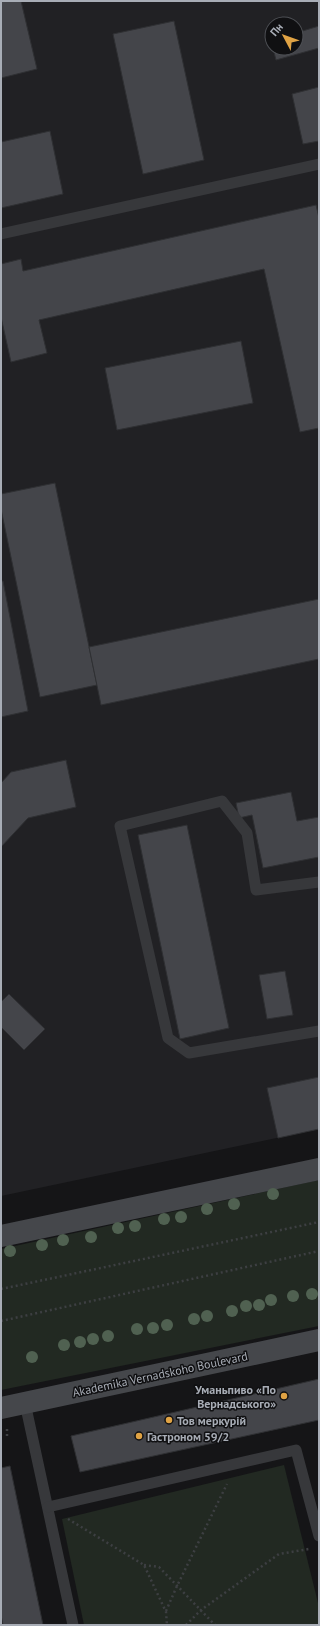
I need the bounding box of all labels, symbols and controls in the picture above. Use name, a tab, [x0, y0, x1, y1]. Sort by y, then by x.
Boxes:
north arrow	[264, 16, 304, 56]
text: Пн	[267, 20, 286, 39]
street label: Akademika Vernadskoho Boulevard	[71, 1348, 249, 1400]
place label: Уманьпиво «По Вернадського»	[194, 1382, 277, 1411]
marker: Уманьпиво «По Вернадського»	[279, 1391, 289, 1401]
place label: Тов меркурій	[177, 1413, 246, 1428]
marker: Тов меркурій	[164, 1415, 174, 1425]
place label: Гастроном 59/2	[147, 1429, 229, 1444]
marker: Гастроном 59/2	[134, 1431, 144, 1441]

